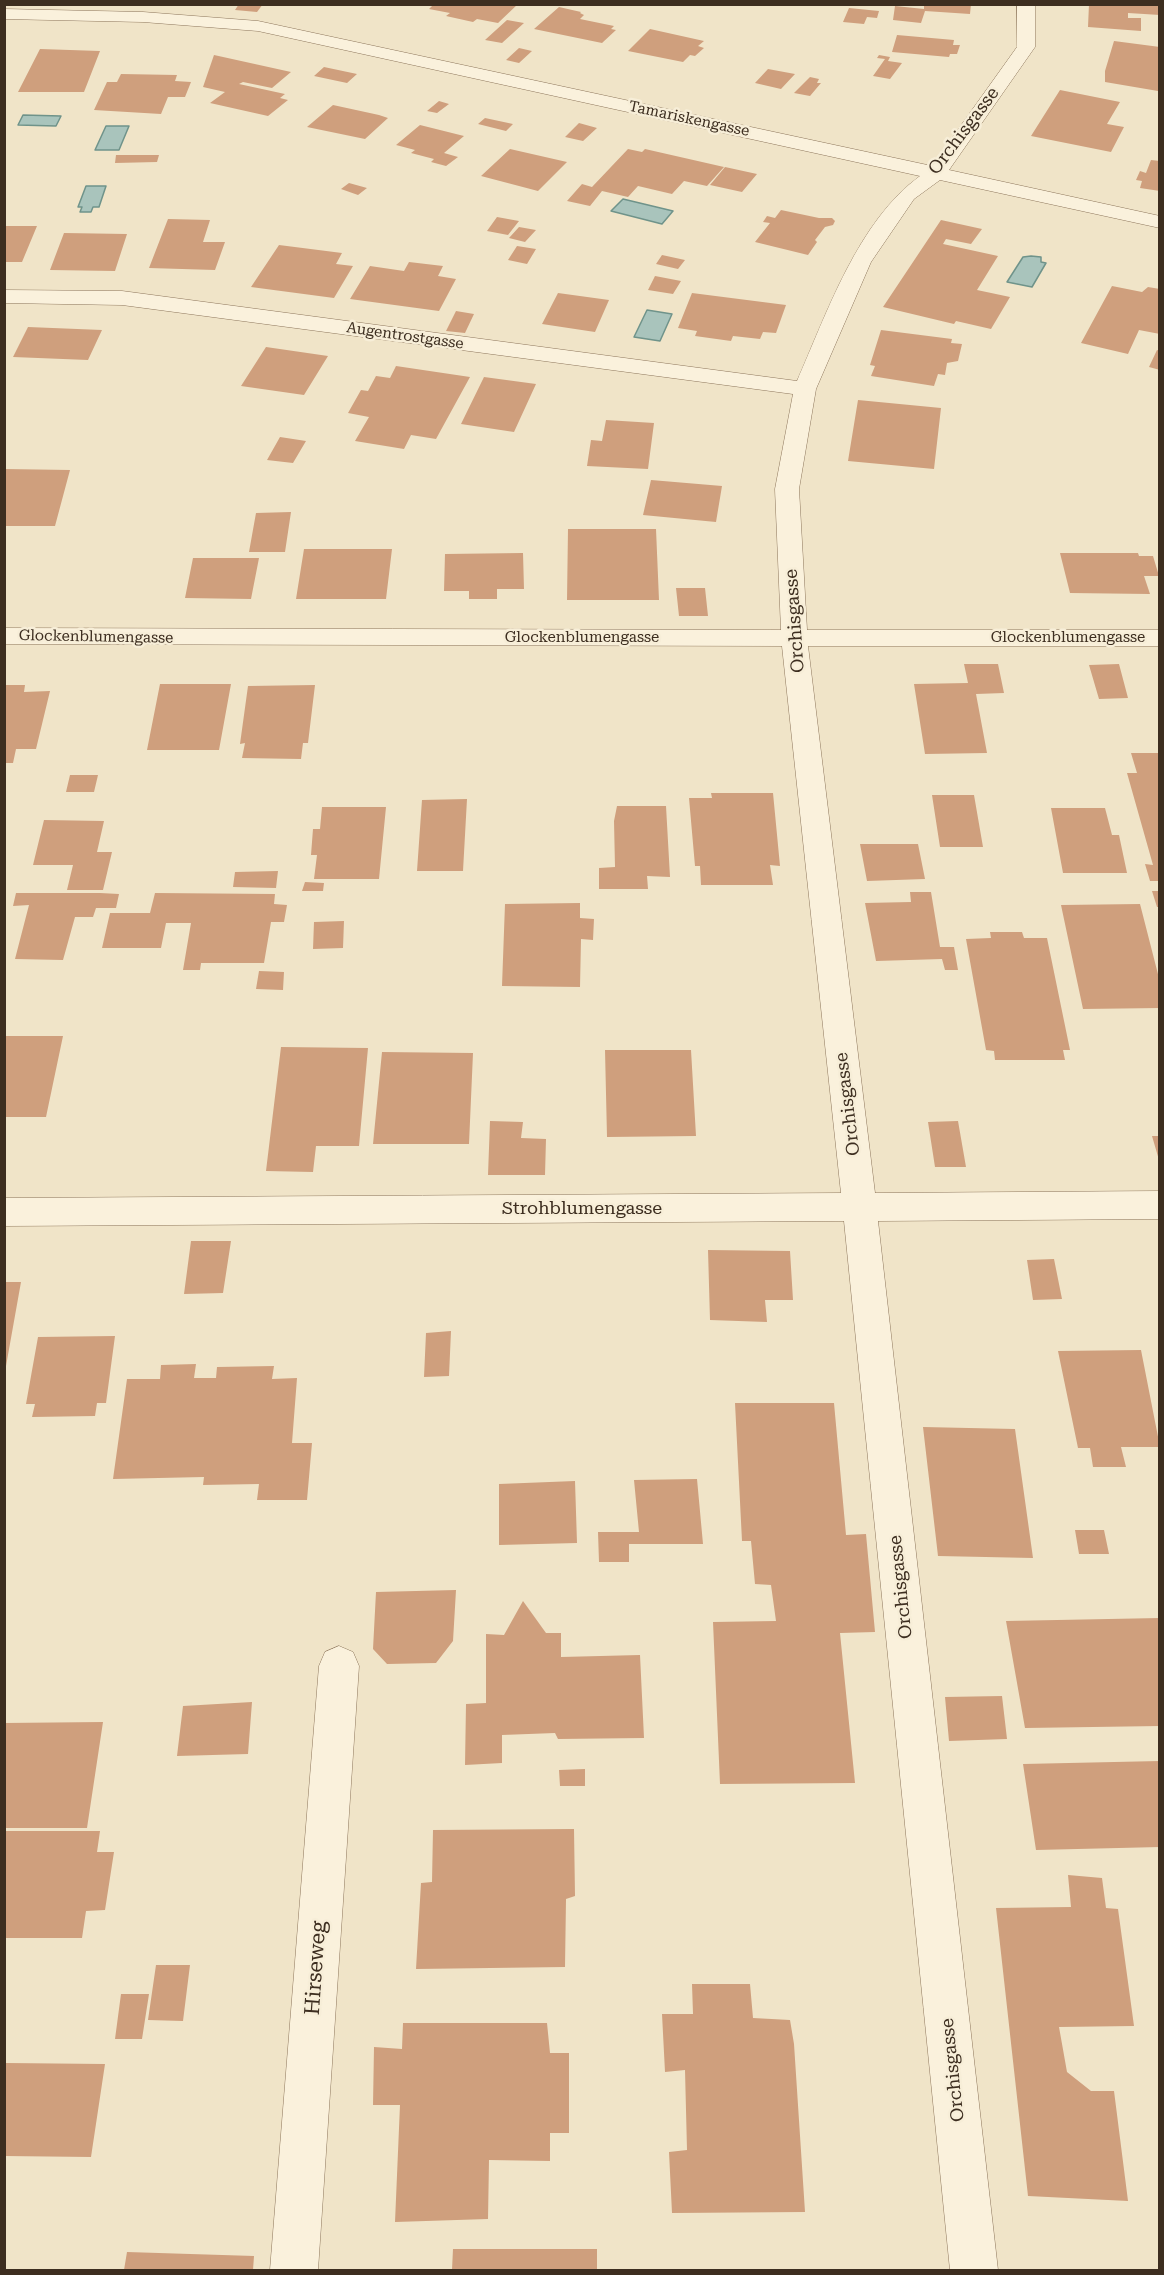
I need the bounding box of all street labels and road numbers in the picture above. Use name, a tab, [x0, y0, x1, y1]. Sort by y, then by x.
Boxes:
street label: Orchisgasse	[924, 83, 1004, 179]
street label: Tamariskengasse	[627, 97, 751, 141]
street label: Augentrostgasse	[345, 319, 465, 353]
street label: Orchisgasse	[781, 568, 809, 674]
street label: Glockenblumengasse	[19, 627, 173, 647]
street label: Glockenblumengasse	[505, 629, 659, 647]
street label: Glockenblumengasse	[991, 629, 1145, 647]
street label: Orchisgasse	[831, 1051, 865, 1157]
street label: Strohblumengasse	[502, 1198, 662, 1220]
street label: Orchisgasse	[885, 1534, 917, 1640]
street label: Hirseweg	[300, 1920, 332, 2016]
street label: Orchisgasse	[937, 2017, 969, 2123]

